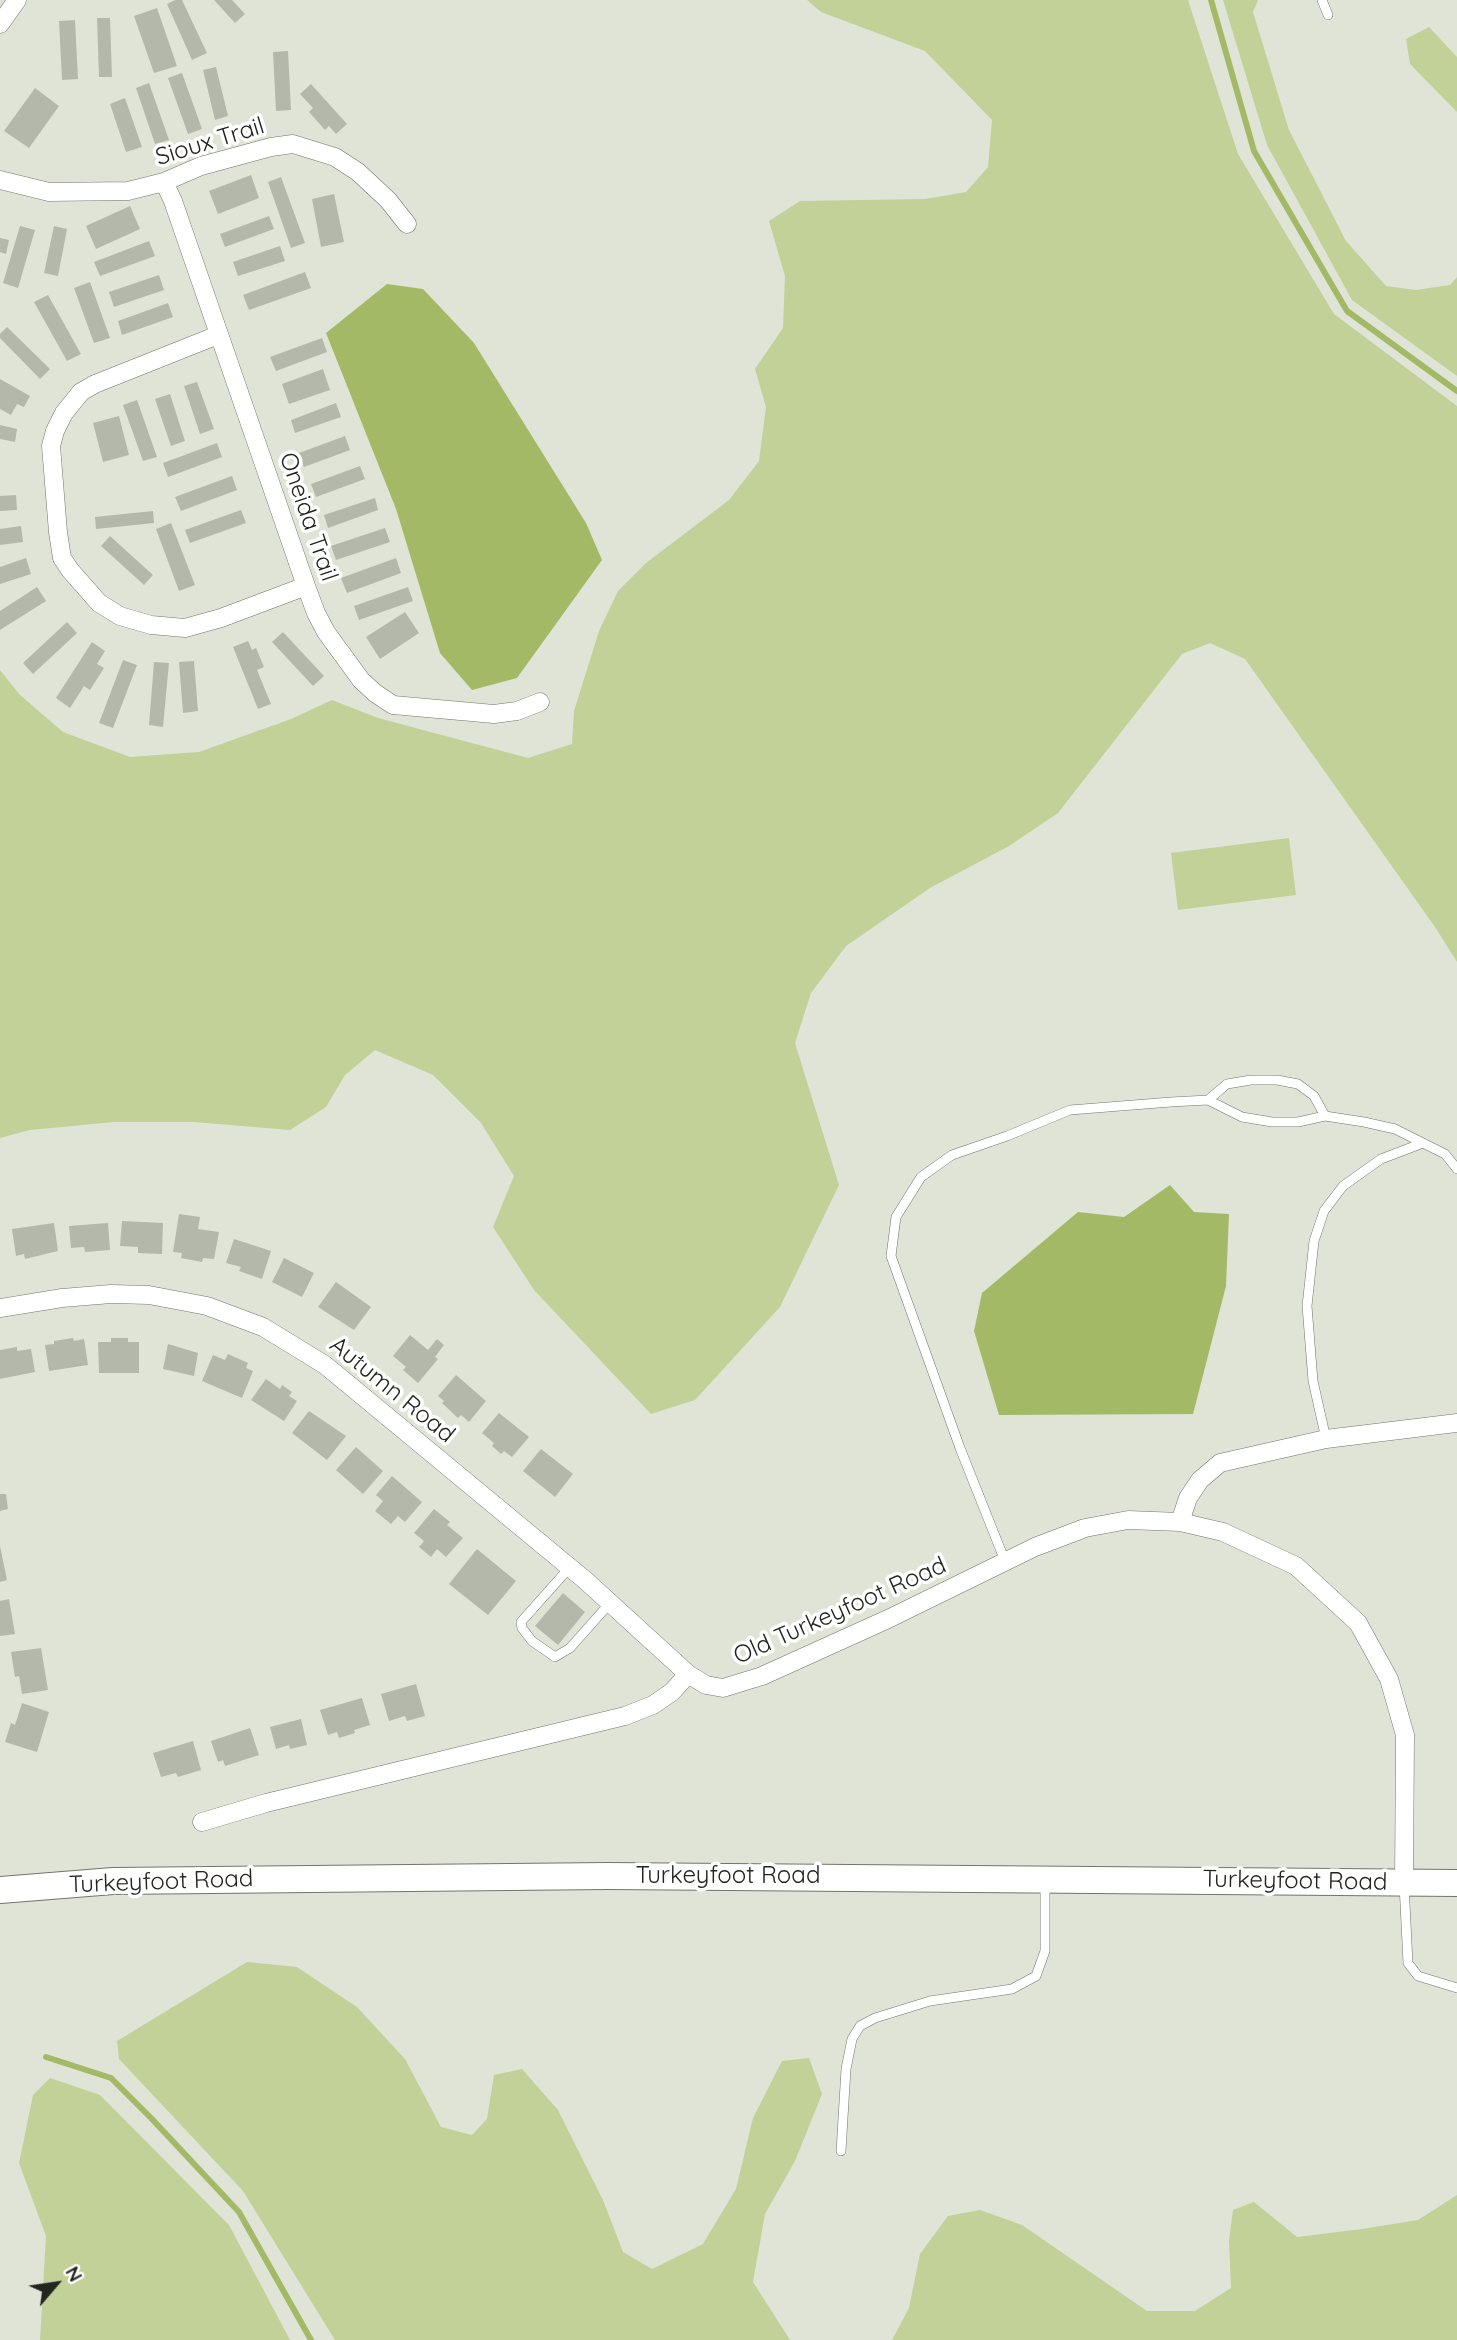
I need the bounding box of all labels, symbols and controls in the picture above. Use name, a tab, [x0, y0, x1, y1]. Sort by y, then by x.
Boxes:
street label: Sioux Trail	[152, 112, 268, 172]
street label: Oneida Trail	[273, 449, 343, 585]
street label: Autumn Road	[324, 1331, 460, 1449]
street label: Old Turkeyfoot Road	[729, 1551, 951, 1671]
street label: Turkeyfoot Road	[636, 1862, 820, 1890]
street label: Turkeyfoot Road	[68, 1864, 254, 1900]
street label: Turkeyfoot Road	[1202, 1865, 1388, 1897]
north arrow	[21, 2249, 91, 2319]
text: N	[60, 2262, 88, 2286]

